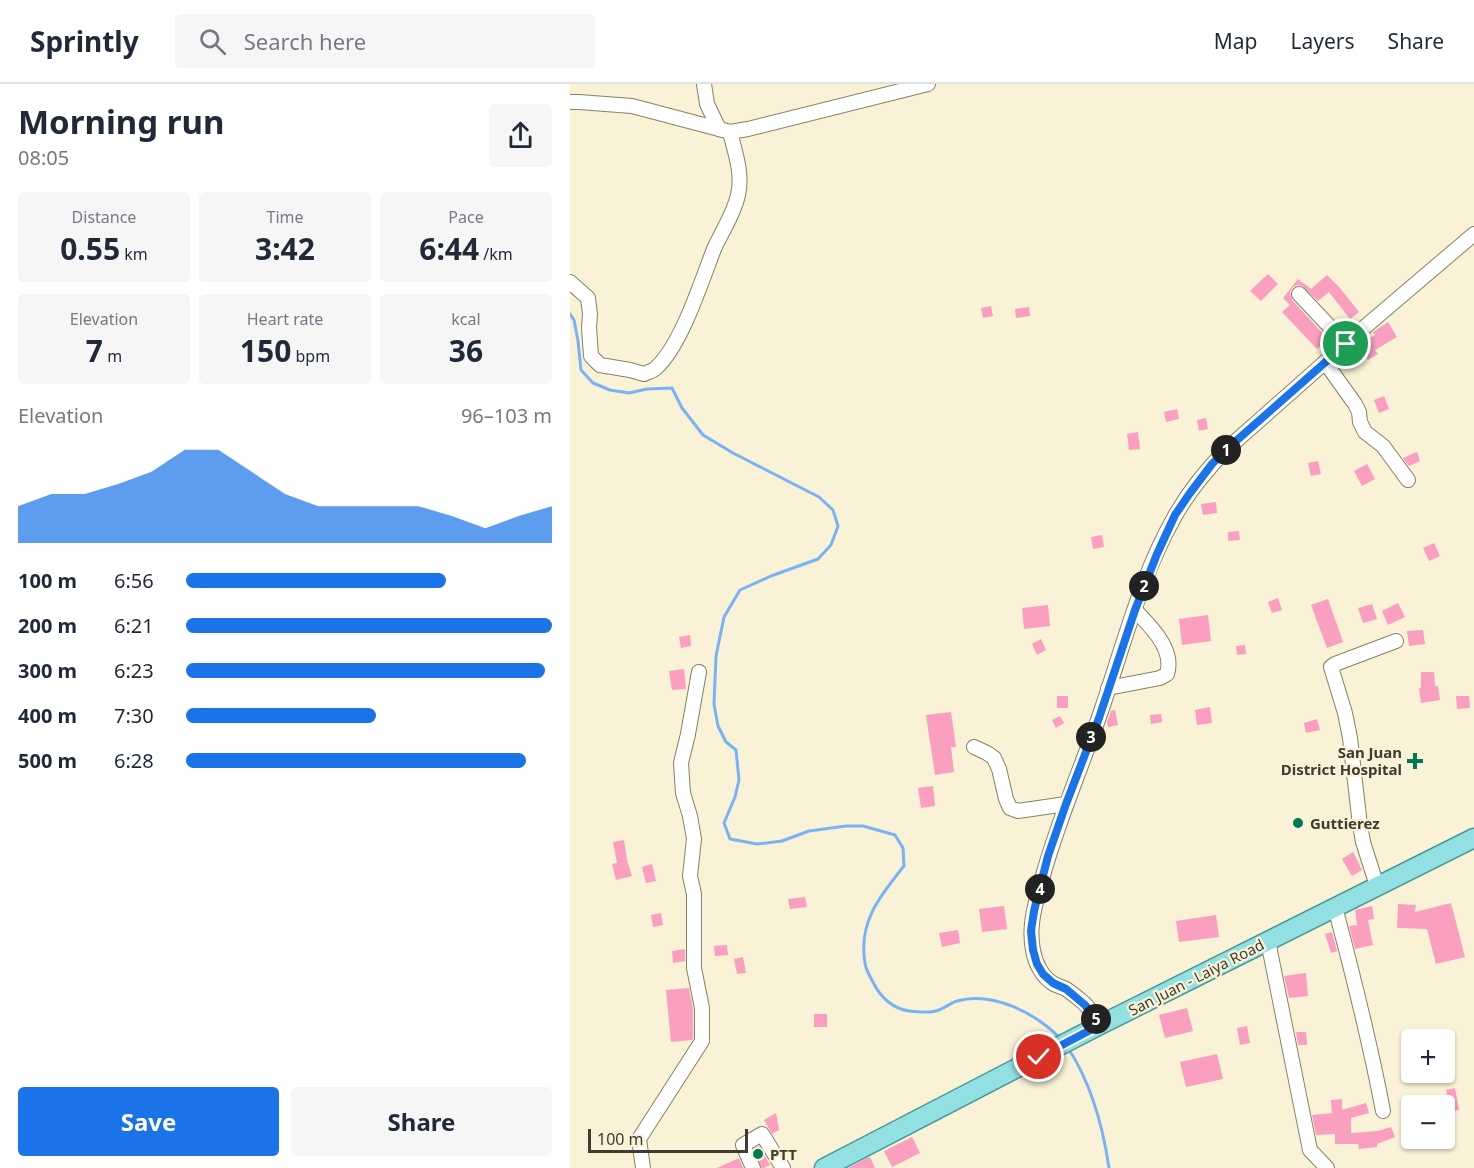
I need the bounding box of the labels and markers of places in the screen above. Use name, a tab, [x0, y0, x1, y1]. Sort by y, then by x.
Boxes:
pin	[1320, 318, 1371, 369]
pin: 1	[1211, 435, 1241, 465]
pin: 2	[1129, 571, 1159, 601]
pin: 3	[1076, 722, 1106, 752]
place label: San Juan District Hospital	[1281, 742, 1402, 779]
marker: San Juan District Hospital	[1406, 752, 1424, 770]
place label: Guttierez	[1310, 813, 1380, 833]
marker: Guttierez	[1291, 816, 1305, 830]
pin: 4	[1025, 874, 1055, 904]
pin: 5	[1081, 1004, 1111, 1034]
pin	[1013, 1031, 1064, 1082]
place label: PTT	[770, 1144, 797, 1164]
marker: PTT	[751, 1147, 765, 1161]

